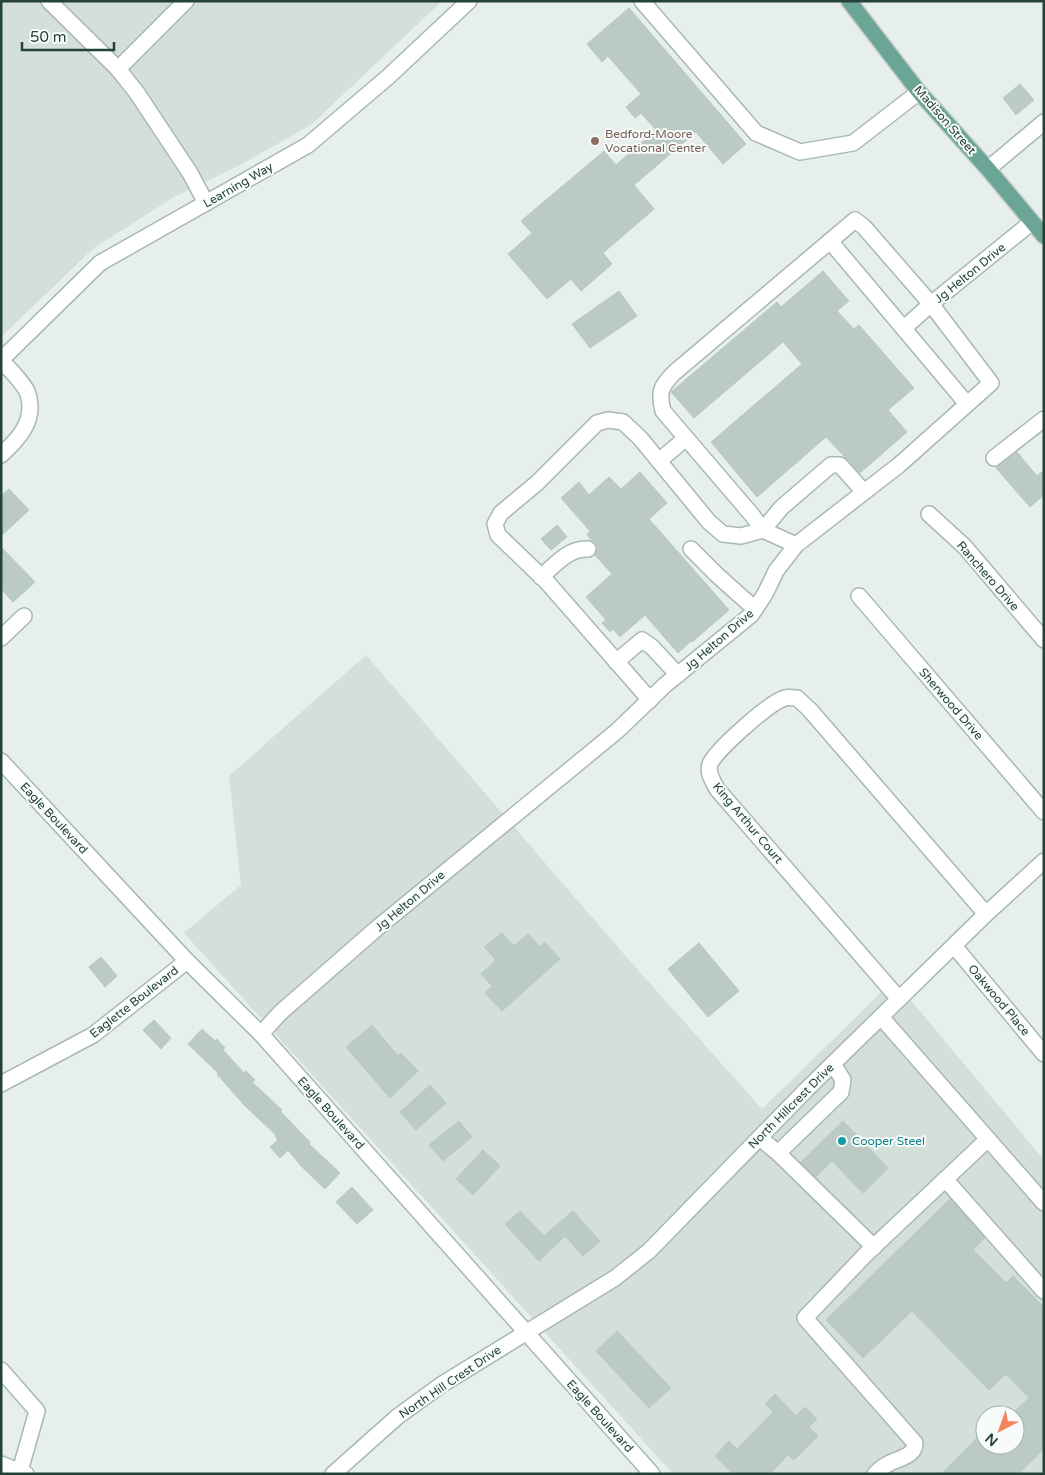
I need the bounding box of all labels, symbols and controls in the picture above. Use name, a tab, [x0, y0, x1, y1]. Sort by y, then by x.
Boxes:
scale bar	[22, 20, 115, 52]
text: 50 m	[30, 28, 67, 46]
street label: Madison Street	[911, 83, 979, 158]
place label: Bedford-Moore Vocational Center	[605, 127, 706, 155]
marker: Bedford-Moore Vocational Center	[589, 135, 601, 147]
street label: Learning Way	[201, 159, 276, 211]
street label: Jg Helton Drive	[932, 240, 1008, 306]
street label: Ranchero Drive	[954, 538, 1022, 614]
street label: Jg Helton Drive	[682, 606, 756, 674]
street label: Sherwood Drive	[916, 665, 986, 743]
street label: Eagle Boulevard	[17, 779, 91, 857]
street label: King Arthur Court	[710, 780, 786, 867]
street label: Jg Helton Drive	[372, 868, 448, 934]
street label: Oakwood Place	[965, 962, 1033, 1039]
street label: Eaglette Boulevard	[87, 963, 181, 1041]
street label: North Hillcrest Drive	[745, 1060, 837, 1152]
street label: Eagle Boulevard	[295, 1074, 367, 1152]
place label: Cooper Steel	[852, 1134, 925, 1148]
marker: Cooper Steel	[836, 1135, 848, 1147]
street label: North Hill Crest Drive	[396, 1343, 504, 1421]
street label: Eagle Boulevard	[564, 1377, 636, 1455]
north arrow	[975, 1405, 1025, 1455]
text: N	[982, 1429, 1002, 1450]

